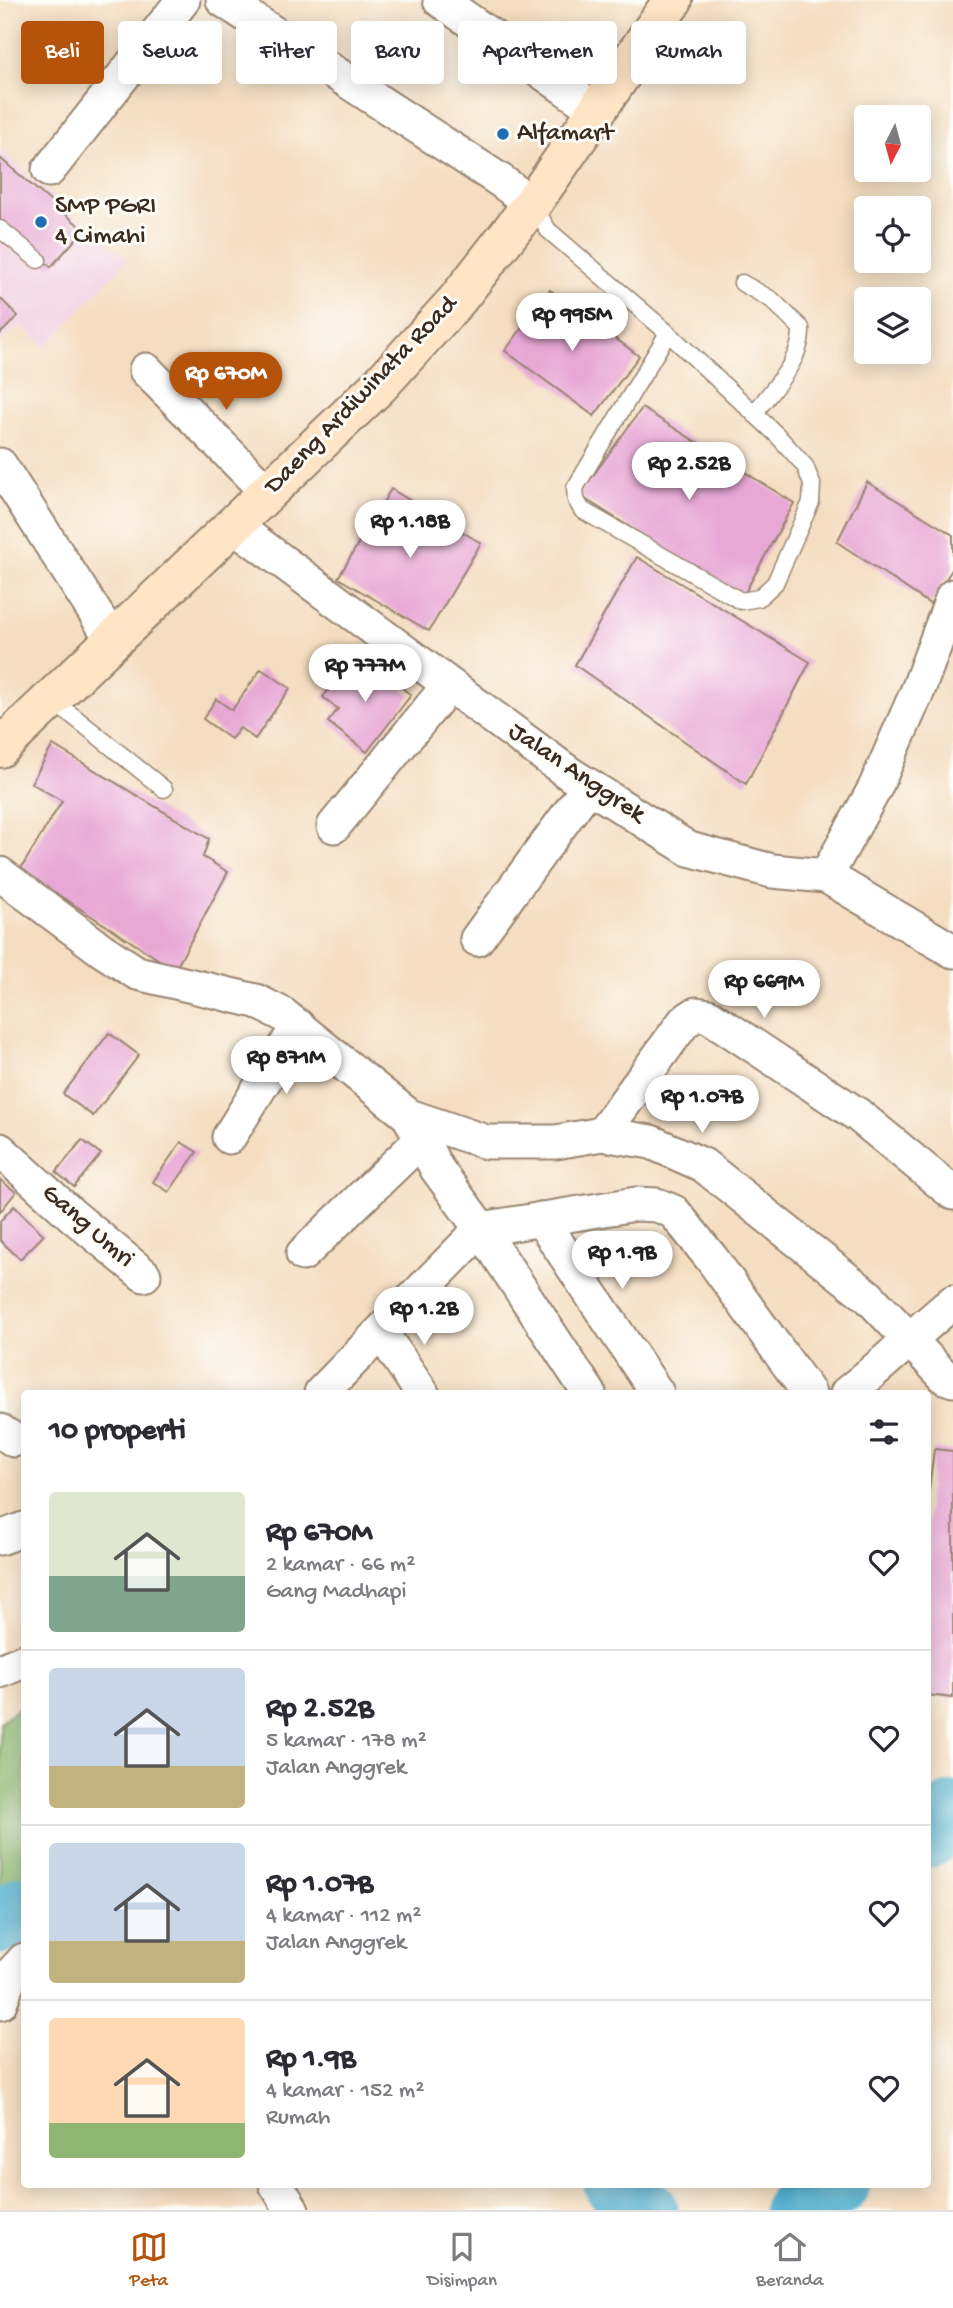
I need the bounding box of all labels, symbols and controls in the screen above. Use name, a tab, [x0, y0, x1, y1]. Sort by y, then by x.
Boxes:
chip: Beli	[21, 21, 104, 84]
chip: Sewa	[118, 21, 222, 84]
chip: Filter	[236, 21, 337, 84]
chip: Baru	[351, 21, 444, 84]
chip: Apartemen	[458, 21, 617, 84]
chip: Rumah	[631, 21, 746, 84]
north arrow	[854, 105, 931, 182]
map controls	[854, 105, 931, 364]
place label: Alfamart	[517, 119, 616, 150]
marker: Alfamart	[495, 126, 511, 142]
place label: SMP PGRI 4 Cimahi	[55, 192, 156, 253]
button: locate	[854, 196, 931, 273]
marker: SMP PGRI 4 Cimahi	[33, 214, 49, 230]
button: layers	[854, 287, 931, 364]
street label: Daeng Ardiwinata Road	[258, 289, 466, 503]
pin: Rp 995M	[507, 294, 637, 353]
text: Rp 995M	[532, 302, 612, 329]
pin: Rp 670M	[161, 352, 291, 412]
text: Rp 670M	[185, 361, 267, 388]
pin: Rp 2.52B	[617, 442, 761, 502]
text: Rp 2.52B	[648, 451, 730, 478]
pin: Rp 1.18B	[338, 500, 482, 560]
text: Rp 1.18B	[371, 509, 449, 536]
pin: Rp 777M	[300, 644, 430, 704]
text: Rp 777M	[325, 653, 405, 680]
street label: Jalan Anggrek	[502, 717, 652, 832]
pin: Rp 669M	[699, 960, 829, 1020]
text: Rp 669M	[724, 969, 804, 996]
pin: Rp 871M	[221, 1036, 351, 1096]
text: Rp 871M	[247, 1045, 325, 1072]
pin: Rp 1.07B	[630, 1076, 774, 1135]
text: Rp 1.07B	[661, 1084, 743, 1111]
street label: Gang Umri	[34, 1178, 140, 1276]
pin: Rp 1.9B	[557, 1232, 687, 1291]
text: Rp 1.9B	[588, 1240, 656, 1267]
pin: Rp 1.2B	[359, 1288, 489, 1347]
text: Rp 1.2B	[390, 1296, 458, 1323]
icon: filters	[865, 1413, 903, 1451]
text: 10 properti	[49, 1415, 186, 1450]
text: Rp 670M	[266, 1517, 372, 1552]
icon: home	[105, 1520, 189, 1604]
icon: heart	[865, 1543, 903, 1581]
text: 2 kamar · 66 m²	[266, 1552, 415, 1579]
text: Gang Madhapi	[266, 1579, 406, 1606]
text: Rp 2.52B	[266, 1693, 374, 1728]
icon: home	[105, 1696, 189, 1780]
icon: heart	[865, 1719, 903, 1757]
text: 5 kamar · 178 m²	[266, 1728, 427, 1755]
text: Jalan Anggrek	[266, 1755, 406, 1782]
text: Rp 1.07B	[266, 1868, 373, 1903]
icon: home	[105, 1871, 189, 1955]
icon: heart	[865, 1894, 903, 1932]
text: 4 kamar · 112 m²	[266, 1903, 421, 1930]
text: Jalan Anggrek	[266, 1930, 406, 1957]
text: Rp 1.9B	[266, 2043, 356, 2078]
icon: home	[105, 2046, 189, 2130]
icon: heart	[865, 2069, 903, 2107]
text: 4 kamar · 152 m²	[266, 2078, 424, 2105]
text: Rumah	[266, 2105, 330, 2132]
tab: Peta	[129, 2228, 168, 2293]
tab: Disimpan	[427, 2228, 497, 2293]
tab: Beranda	[756, 2228, 824, 2293]

